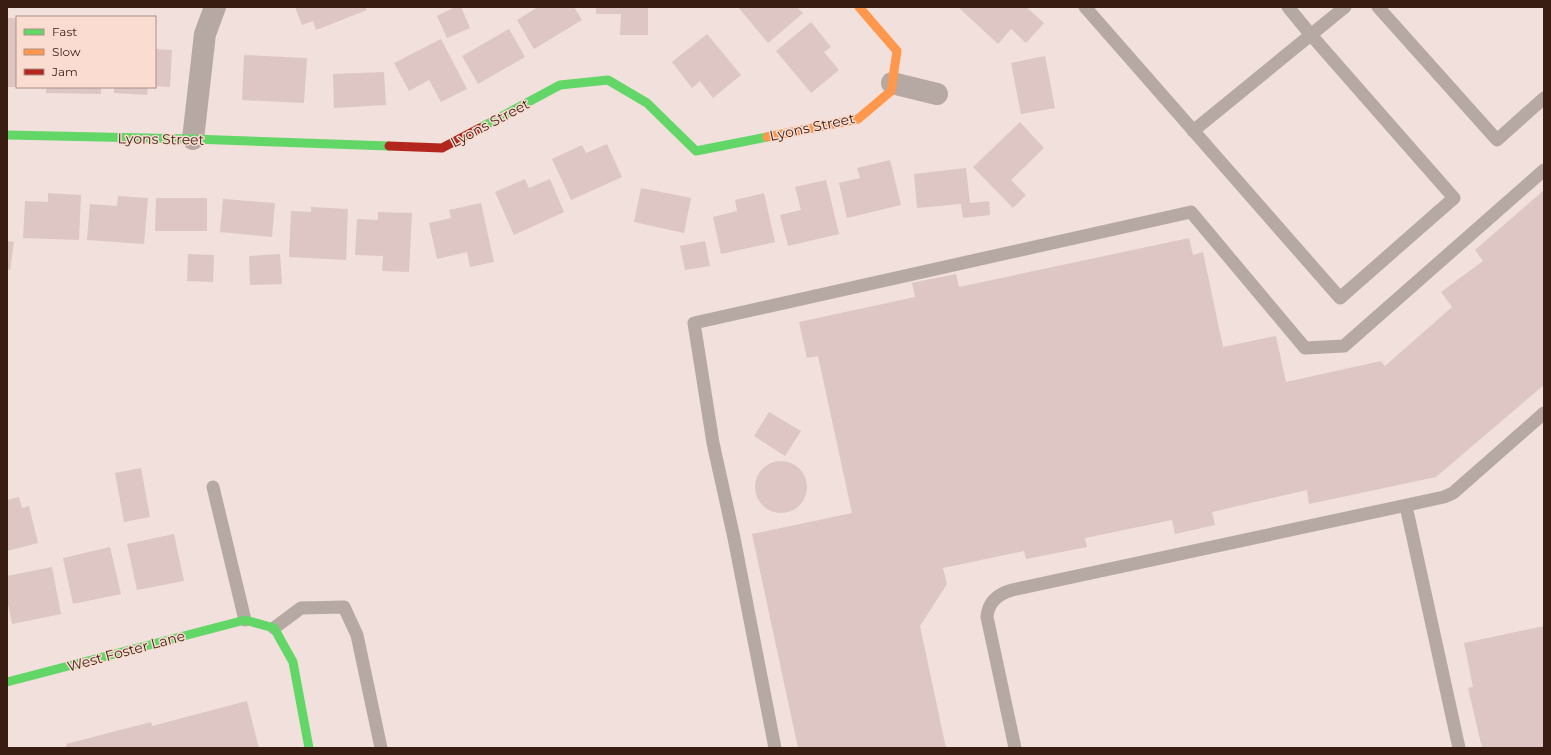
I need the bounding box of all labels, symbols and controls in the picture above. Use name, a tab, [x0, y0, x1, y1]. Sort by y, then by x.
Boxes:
legend	[16, 16, 156, 88]
text: Fast	[52, 24, 77, 39]
text: Slow	[52, 44, 81, 59]
text: Jam	[51, 64, 78, 79]
street label: Lyons Street	[447, 95, 533, 151]
street label: Lyons Street	[768, 109, 857, 145]
street label: Lyons Street	[117, 129, 205, 149]
street label: West Foster Lane	[65, 627, 187, 675]

